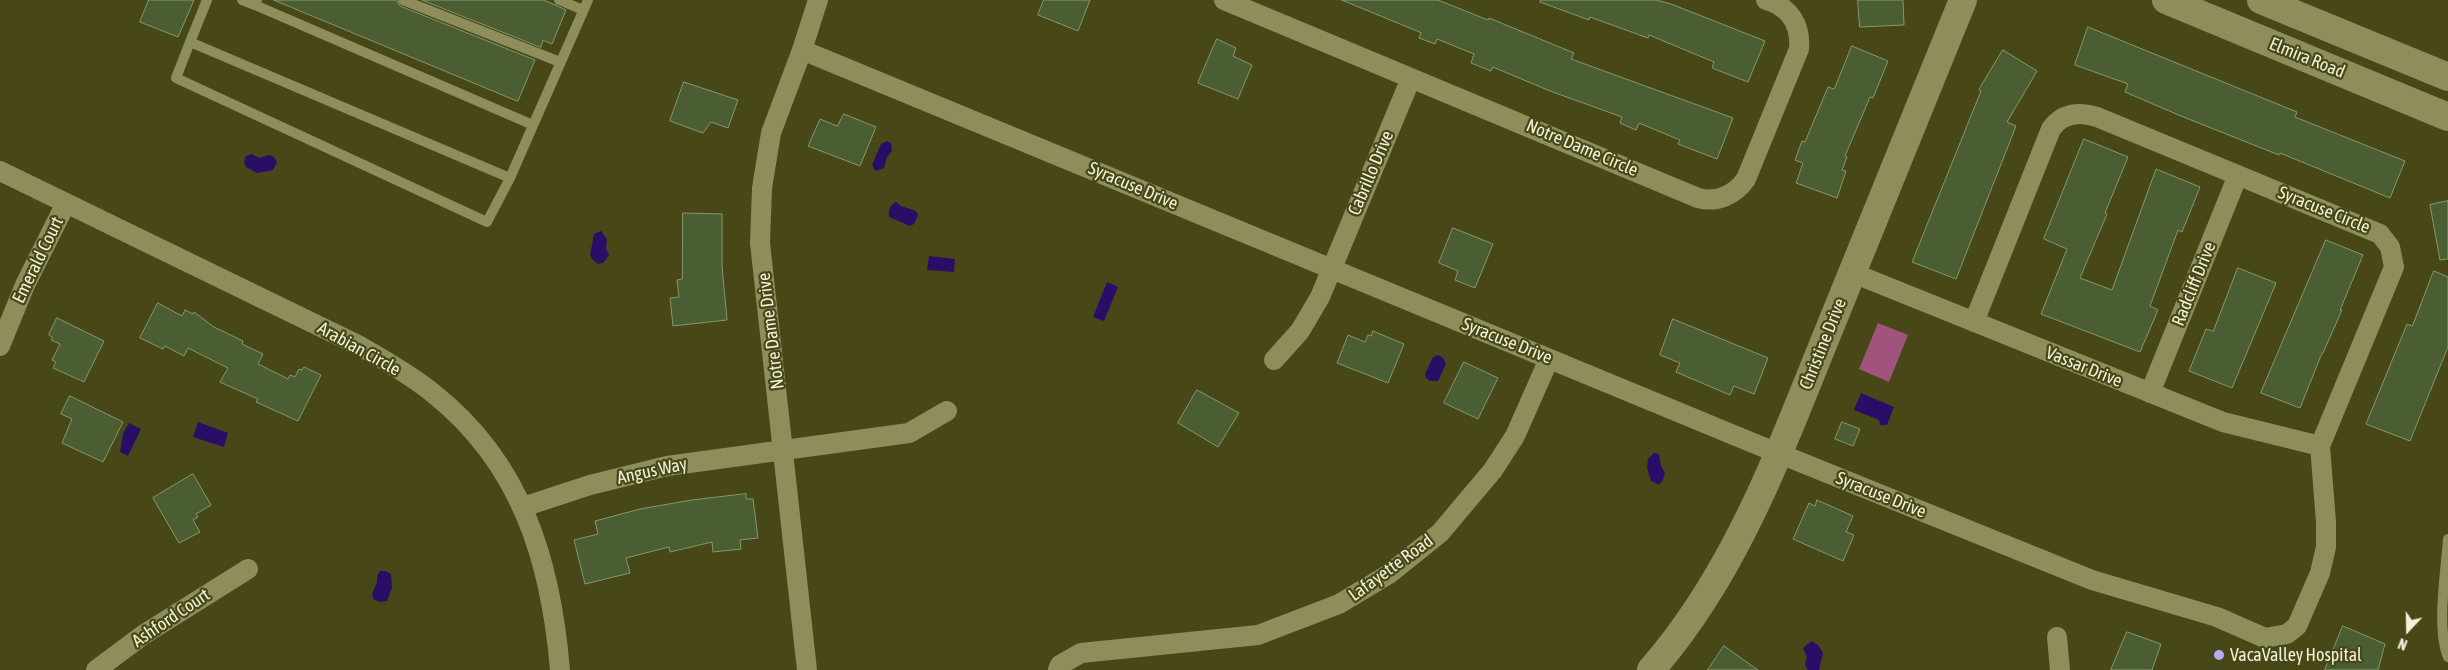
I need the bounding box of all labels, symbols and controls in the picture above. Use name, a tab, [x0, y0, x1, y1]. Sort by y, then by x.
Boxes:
street label: Elmira Road	[2266, 33, 2348, 83]
street label: Notre Dame Circle	[1523, 115, 1641, 181]
street label: Cabrillo Drive	[1344, 128, 1398, 218]
street label: Syracuse Drive	[1085, 157, 1181, 215]
street label: Syracuse Circle	[2275, 182, 2373, 238]
street label: Emerald Court	[8, 213, 68, 307]
street label: Radcliff Drive	[2167, 239, 2221, 329]
street label: Notre Dame Drive	[753, 272, 789, 390]
street label: Christine Drive	[1795, 295, 1851, 393]
street label: Syracuse Drive	[1459, 313, 1555, 369]
street label: Arabian Circle	[314, 317, 404, 381]
street label: Vassar Drive	[2043, 342, 2125, 392]
street label: Angus Way	[615, 453, 689, 489]
street label: Syracuse Drive	[1833, 467, 1929, 523]
street label: Lafayette Road	[1344, 530, 1438, 606]
street label: Ashford Court	[128, 584, 214, 652]
north arrow	[2383, 605, 2433, 655]
text: N	[2396, 635, 2409, 653]
place label: VacaValley Hospital	[2230, 644, 2362, 666]
marker: VacaValley Hospital	[2212, 648, 2226, 662]

